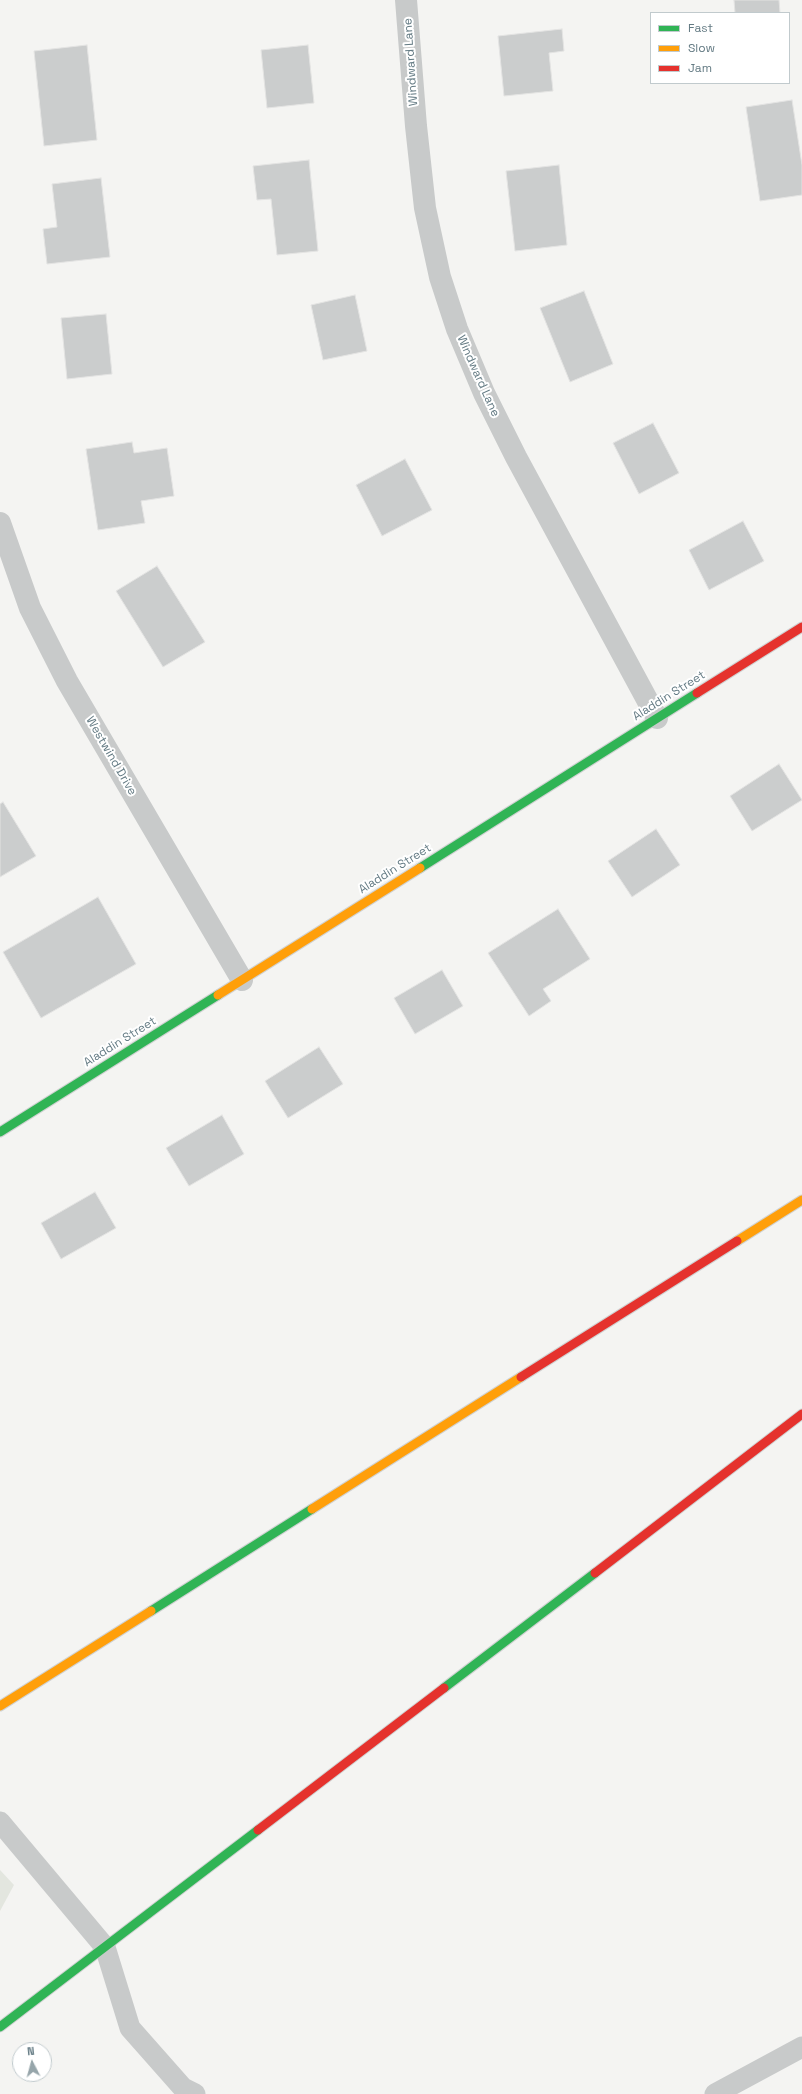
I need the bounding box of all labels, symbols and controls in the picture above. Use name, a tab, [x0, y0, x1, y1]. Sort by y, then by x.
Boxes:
legend	[650, 12, 790, 84]
street label: Windward Lane	[401, 18, 421, 106]
text: Fast	[688, 20, 713, 36]
text: Slow	[688, 40, 715, 56]
text: Jam	[688, 60, 712, 76]
street label: Windward Lane	[454, 333, 502, 419]
street label: Aladdin Street	[630, 668, 708, 724]
street label: Westwind Drive	[83, 714, 139, 798]
street label: Aladdin Street	[356, 841, 434, 897]
street label: Aladdin Street	[81, 1014, 159, 1070]
north arrow	[12, 2042, 52, 2082]
text: N	[26, 2044, 35, 2058]

